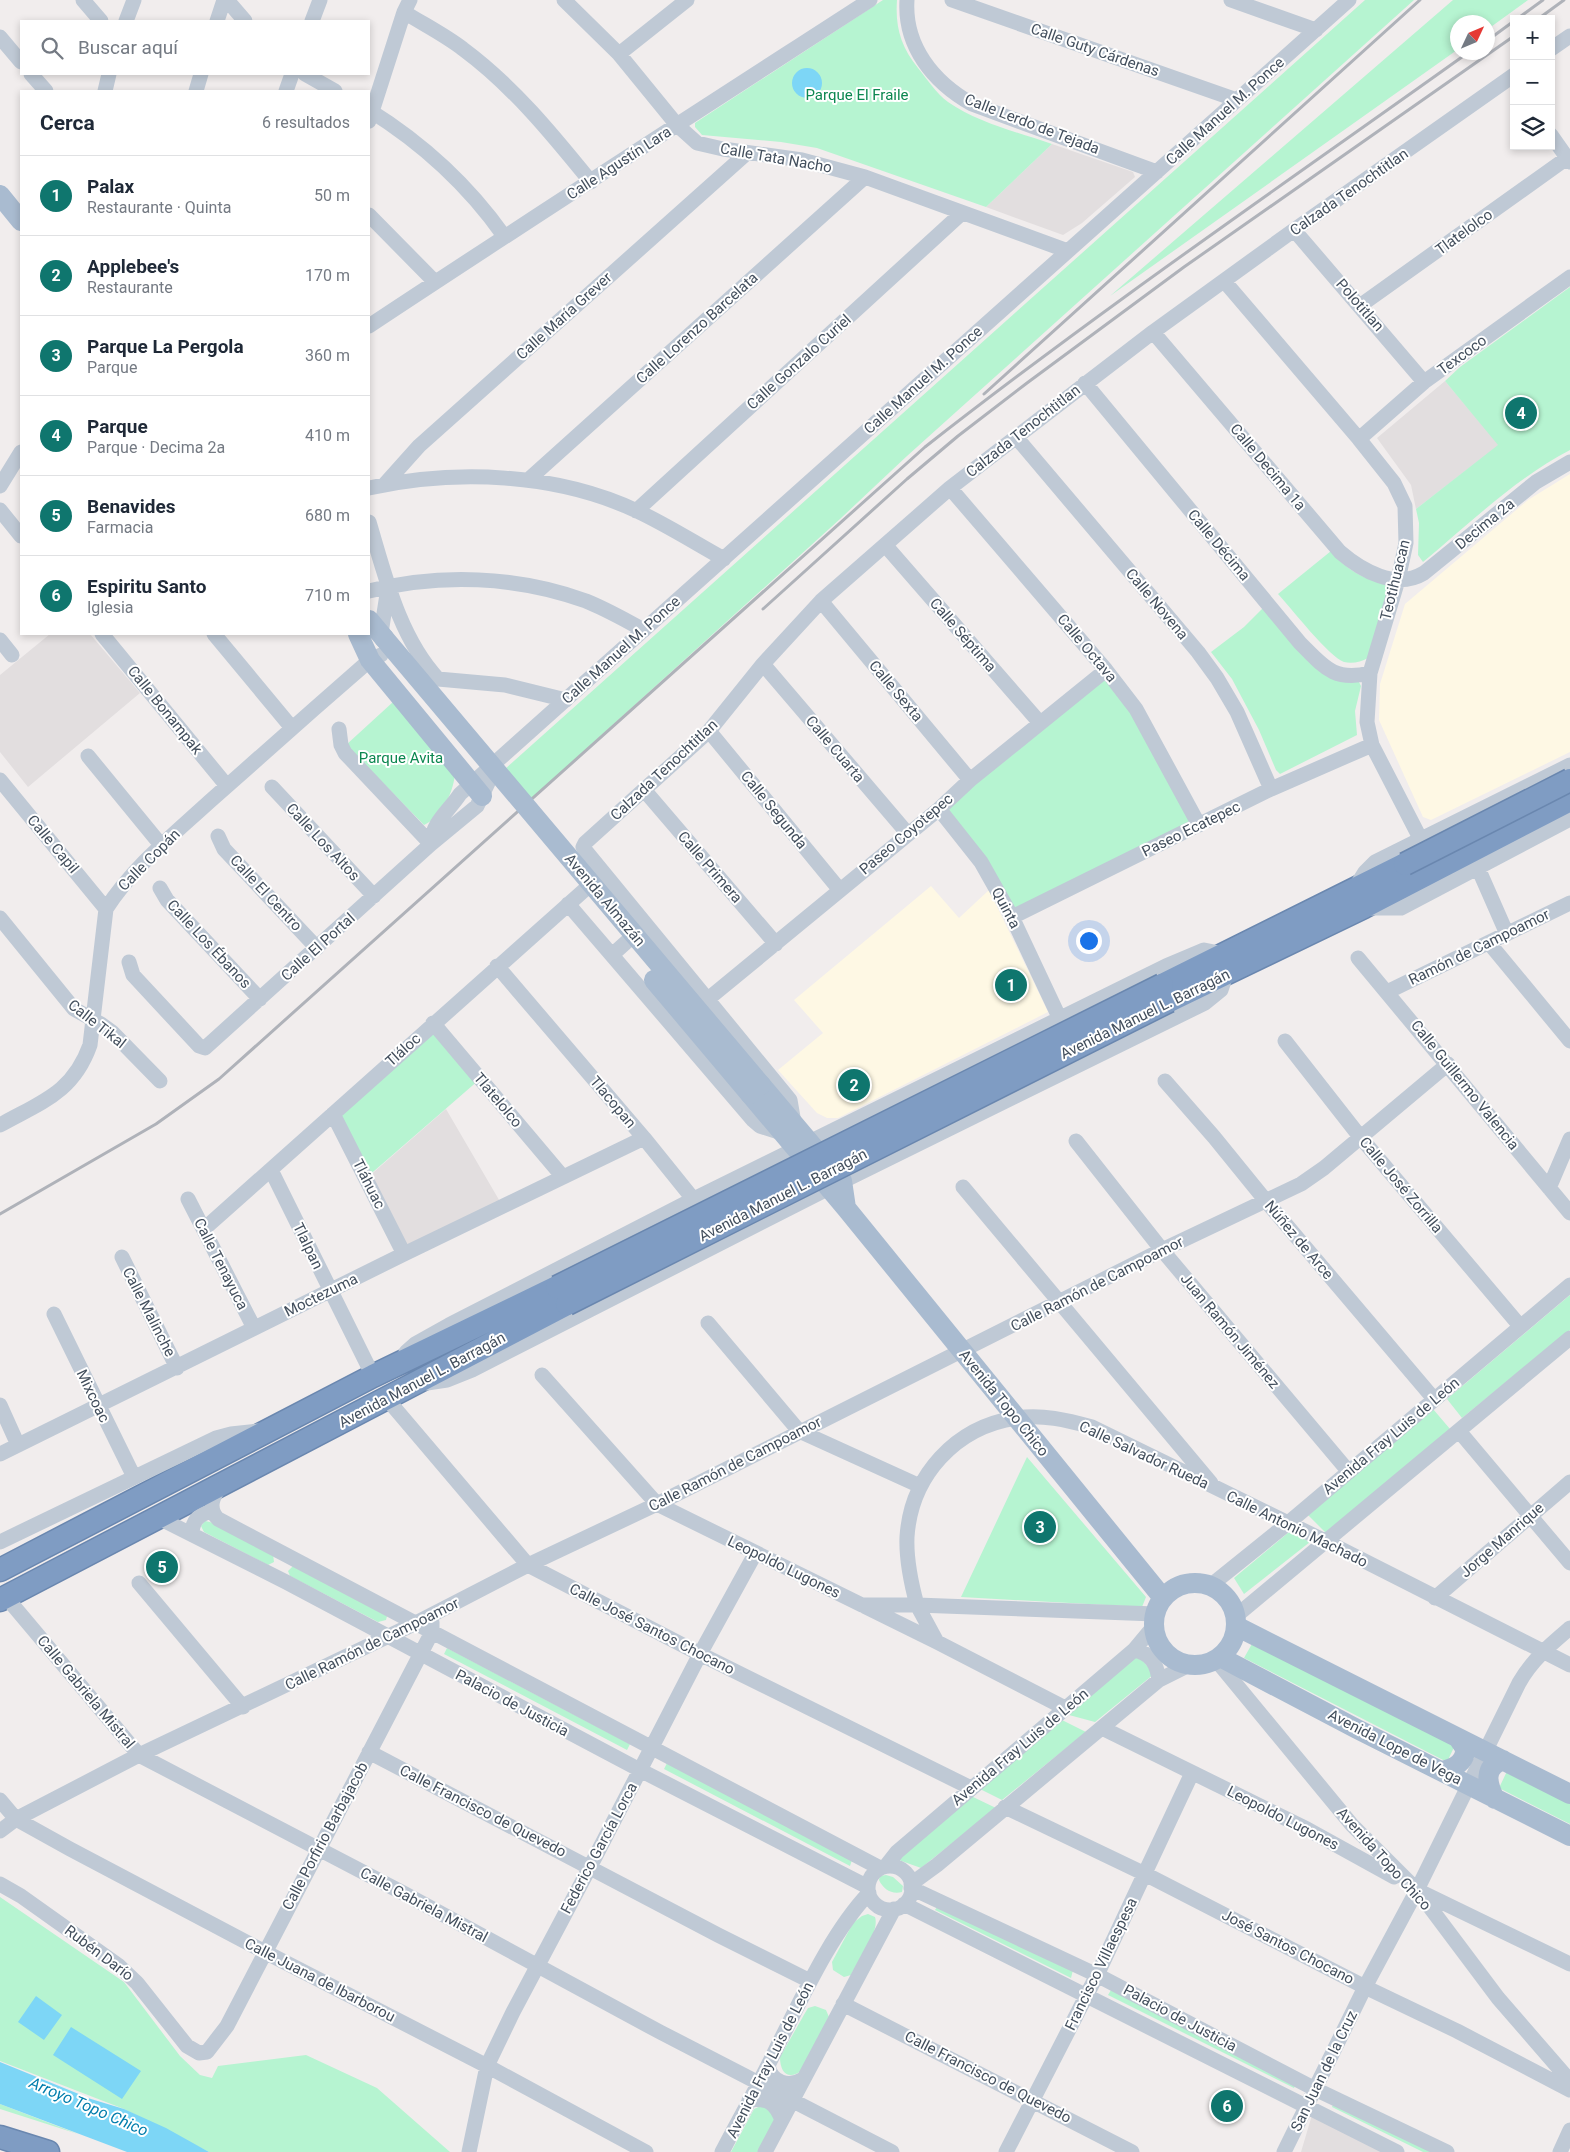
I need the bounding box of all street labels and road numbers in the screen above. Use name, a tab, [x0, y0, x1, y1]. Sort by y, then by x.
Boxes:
street label: Calle Guty Cárdenas	[1028, 20, 1162, 80]
street label: Calle Manuel M. Ponce	[1162, 53, 1288, 169]
street label: Calle Lerdo de Tejada	[962, 90, 1102, 158]
street label: Calle Agustín Lara	[563, 123, 675, 203]
street label: Calle Tata Nacho	[719, 139, 833, 177]
street label: Calzada Tenochtitlan	[1287, 145, 1411, 239]
street label: Tlatelolco	[1432, 205, 1496, 259]
street label: Calle María Grever	[513, 268, 615, 364]
street label: Calle Lorenzo Barcelata	[632, 269, 762, 387]
street label: Polotitlan	[1332, 275, 1388, 335]
street label: Calle Gonzalo Curiel	[743, 311, 855, 413]
street label: Calle Manuel M. Ponce	[860, 322, 986, 438]
street label: Texcoco	[1434, 331, 1490, 379]
street label: Calzada Tenochtitlan	[962, 381, 1084, 481]
street label: Calle Decima 1a	[1226, 420, 1310, 514]
street label: Decima 2a	[1452, 495, 1518, 553]
street label: Calle Décima	[1184, 506, 1254, 584]
street label: Teotihuacan	[1376, 538, 1414, 622]
street label: Calle Novena	[1122, 565, 1192, 643]
street label: Calle Manuel M. Ponce	[558, 592, 684, 708]
street label: Calle Séptima	[926, 594, 1000, 676]
street label: Calle Octava	[1053, 610, 1121, 686]
street label: Calle Sexta	[865, 657, 927, 725]
street label: Calle Bonampak	[124, 662, 206, 758]
street label: Calle Cuarta	[802, 712, 868, 786]
street label: Calzada Tenochtitlan	[607, 716, 721, 824]
street label: Calle Segunda	[737, 767, 811, 853]
street label: Paseo Coyotepec	[856, 790, 956, 878]
street label: Paseo Ecatepec	[1139, 797, 1243, 861]
street label: Calle Los Altos	[282, 799, 364, 885]
street label: Calle Capil	[23, 811, 83, 877]
street label: Calle Copán	[114, 825, 184, 895]
street label: Calle Primera	[674, 827, 746, 907]
street label: Avenida Almazán	[561, 850, 649, 950]
street label: Calle El Centro	[226, 851, 306, 935]
street label: Quinta	[988, 885, 1024, 931]
street label: Calle Los Ébanos	[163, 896, 255, 992]
street label: Ramón de Campoamor	[1406, 905, 1552, 989]
street label: Calle El Portal	[277, 909, 359, 985]
street label: Avenida Manuel L. Barragán	[1057, 965, 1233, 1063]
street label: Calle Tikal	[64, 996, 130, 1052]
street label: Calle Guillermo Valencia	[1407, 1016, 1523, 1154]
street label: Tláloc	[382, 1030, 424, 1070]
street label: Tlatelolco	[470, 1069, 526, 1131]
street label: Tlacopan	[586, 1072, 640, 1132]
street label: Calle José Zorrilla	[1356, 1133, 1446, 1237]
street label: Avenida Manuel L. Barragán	[696, 1145, 870, 1245]
street label: Tláhuac	[349, 1156, 389, 1212]
street label: Núñez de Arce	[1261, 1197, 1337, 1283]
street label: Calle Tenayuca	[190, 1215, 252, 1313]
street label: Tlalpan	[289, 1220, 327, 1272]
street label: Calle Ramón de Campoamor	[1008, 1233, 1186, 1335]
street label: Calle Malinche	[119, 1264, 179, 1360]
street label: Moctezuma	[281, 1270, 361, 1320]
street label: Juan Ramón Jiménez	[1177, 1270, 1283, 1392]
street label: Avenida Manuel L. Barragán	[336, 1328, 508, 1432]
street label: Avenida Topo Chico	[955, 1346, 1053, 1460]
street label: Mixcoac	[73, 1367, 114, 1425]
street label: Avenida Fray Luis de León	[1319, 1374, 1463, 1498]
street label: Calle Ramón de Campoamor	[646, 1413, 824, 1515]
street label: Calle Salvador Rueda	[1076, 1417, 1212, 1493]
street label: Calle Antonio Machado	[1223, 1487, 1371, 1571]
street label: Jorge Manrique	[1457, 1499, 1548, 1581]
street label: Leopoldo Lugones	[725, 1532, 843, 1602]
street label: Calle José Santos Chocano	[567, 1580, 737, 1678]
street label: Calle Ramón de Campoamor	[282, 1594, 462, 1694]
street label: Calle Gabriela Mistral	[33, 1632, 139, 1752]
street label: Palacio de Justicia	[452, 1666, 572, 1740]
street label: Avenida Fray Luis de León	[948, 1685, 1092, 1809]
street label: Avenida Lope de Vega	[1325, 1706, 1465, 1788]
street label: Calle Porfirio Barbajacob	[278, 1759, 372, 1913]
street label: Calle Francisco de Quevedo	[397, 1761, 569, 1861]
street label: Federico García Lorca	[557, 1779, 641, 1917]
street label: Leopoldo Lugones	[1224, 1782, 1342, 1854]
street label: Avenida Topo Chico	[1333, 1804, 1435, 1914]
street label: Calle Gabriela Mistral	[357, 1864, 491, 1946]
street label: Francisco Villaespesa	[1061, 1895, 1141, 2033]
street label: José Santos Chocano	[1219, 1906, 1357, 1988]
street label: Rubén Darío	[61, 1921, 137, 1985]
street label: Calle Juana de Ibarborou	[242, 1934, 398, 2026]
street label: Avenida Fray Luis de León	[723, 1979, 817, 2141]
street label: Palacio de Justicia	[1120, 1981, 1240, 2055]
street label: San Juan de la Cruz	[1287, 2008, 1361, 2134]
street label: Calle Francisco de Quevedo	[902, 2027, 1074, 2127]

